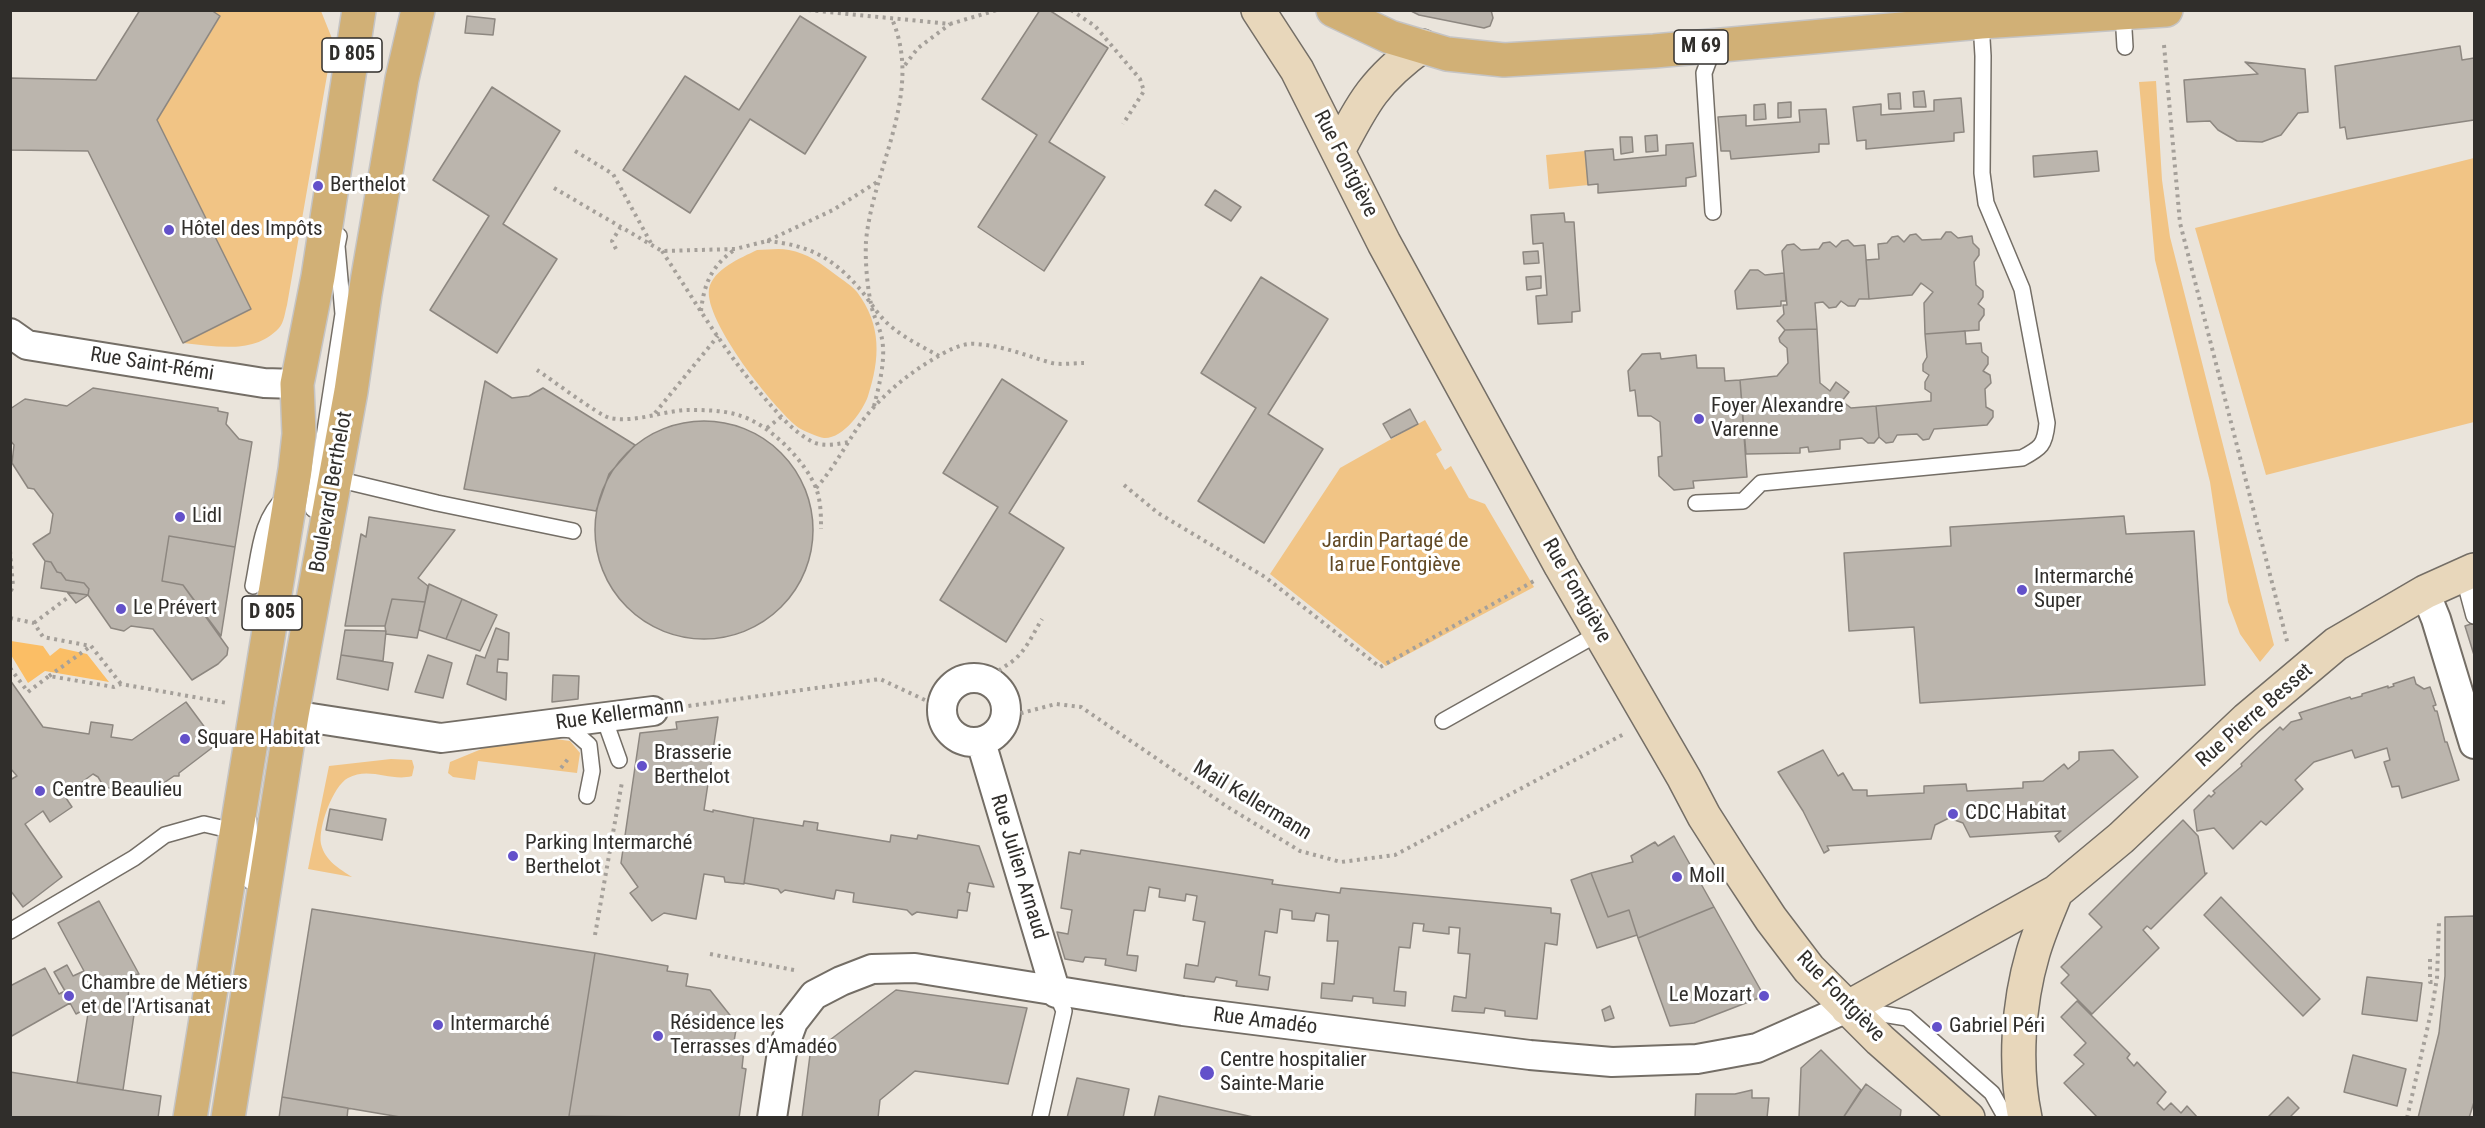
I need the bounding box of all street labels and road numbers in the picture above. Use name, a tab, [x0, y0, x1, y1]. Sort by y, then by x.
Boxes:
road number: M 69	[1674, 30, 1728, 64]
road number: D 805	[322, 38, 382, 72]
street label: Rue Fontgiève	[1307, 106, 1383, 222]
street label: Rue Saint-Rémi	[88, 343, 216, 387]
street label: Boulevard Berthelot	[305, 410, 359, 574]
street label: Rue Fontgiève	[1536, 534, 1616, 648]
road number: D 805	[242, 596, 302, 630]
street label: Rue Pierre Besset	[2192, 659, 2318, 773]
street label: Rue Kellermann	[554, 694, 686, 736]
street label: Mail Kellermann	[1188, 756, 1316, 846]
street label: Rue Julien Arnaud	[984, 792, 1052, 942]
street label: Rue Fontgiève	[1791, 946, 1889, 1048]
street label: Rue Amadéo	[1211, 1003, 1319, 1041]

